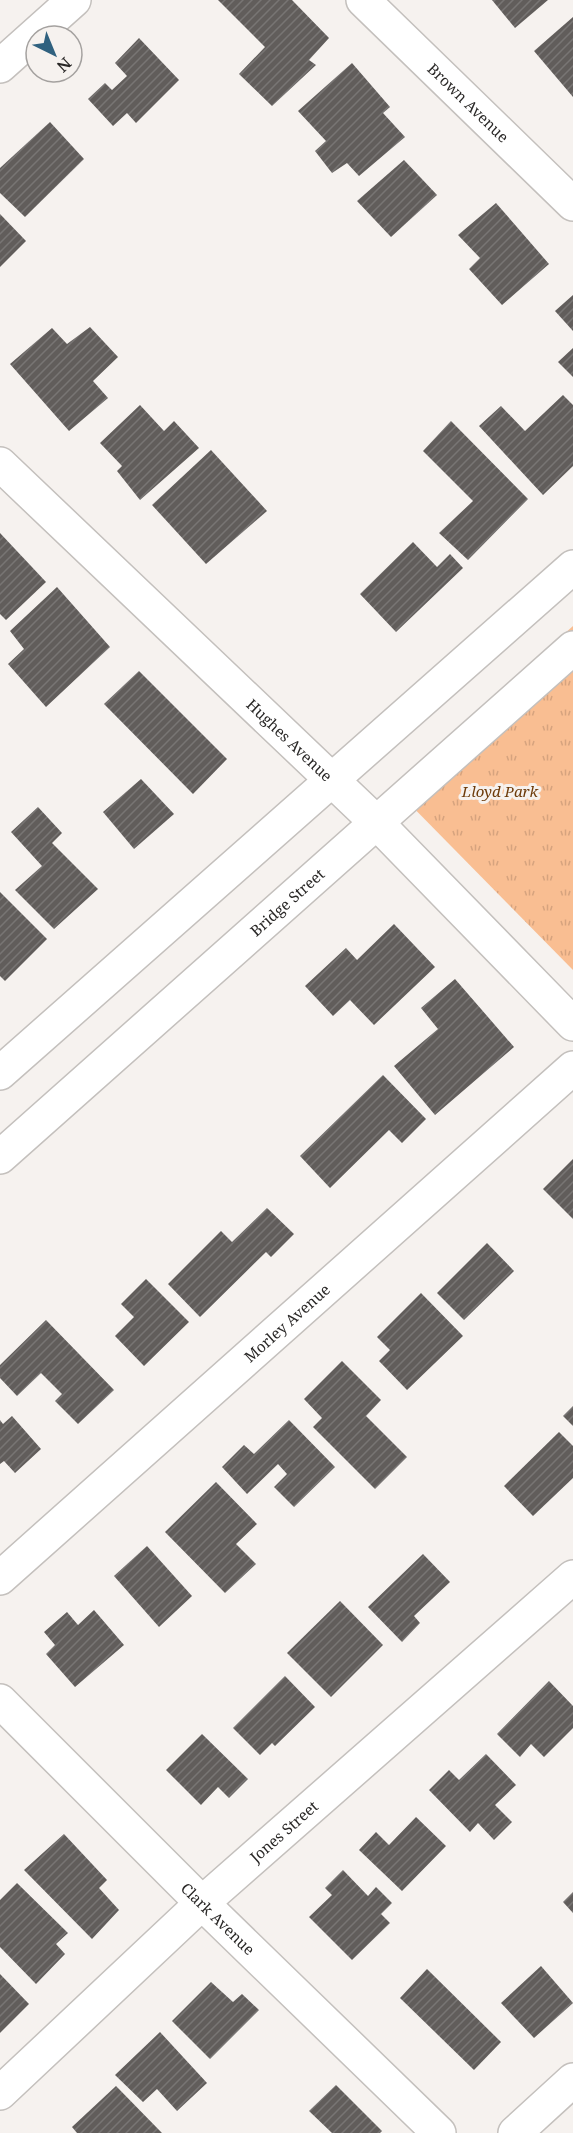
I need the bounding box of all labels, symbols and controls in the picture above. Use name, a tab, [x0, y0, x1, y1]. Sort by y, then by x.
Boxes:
north arrow	[24, 24, 84, 84]
text: N	[52, 53, 76, 78]
street label: Brown Avenue	[424, 58, 513, 146]
street label: Hughes Avenue	[242, 694, 337, 785]
park label: Lloyd Park	[461, 781, 539, 801]
street label: Bridge Street	[246, 864, 328, 940]
street label: Morley Avenue	[240, 1279, 334, 1366]
street label: Jones Street	[245, 1796, 322, 1867]
street label: Clark Avenue	[177, 1878, 259, 1959]

